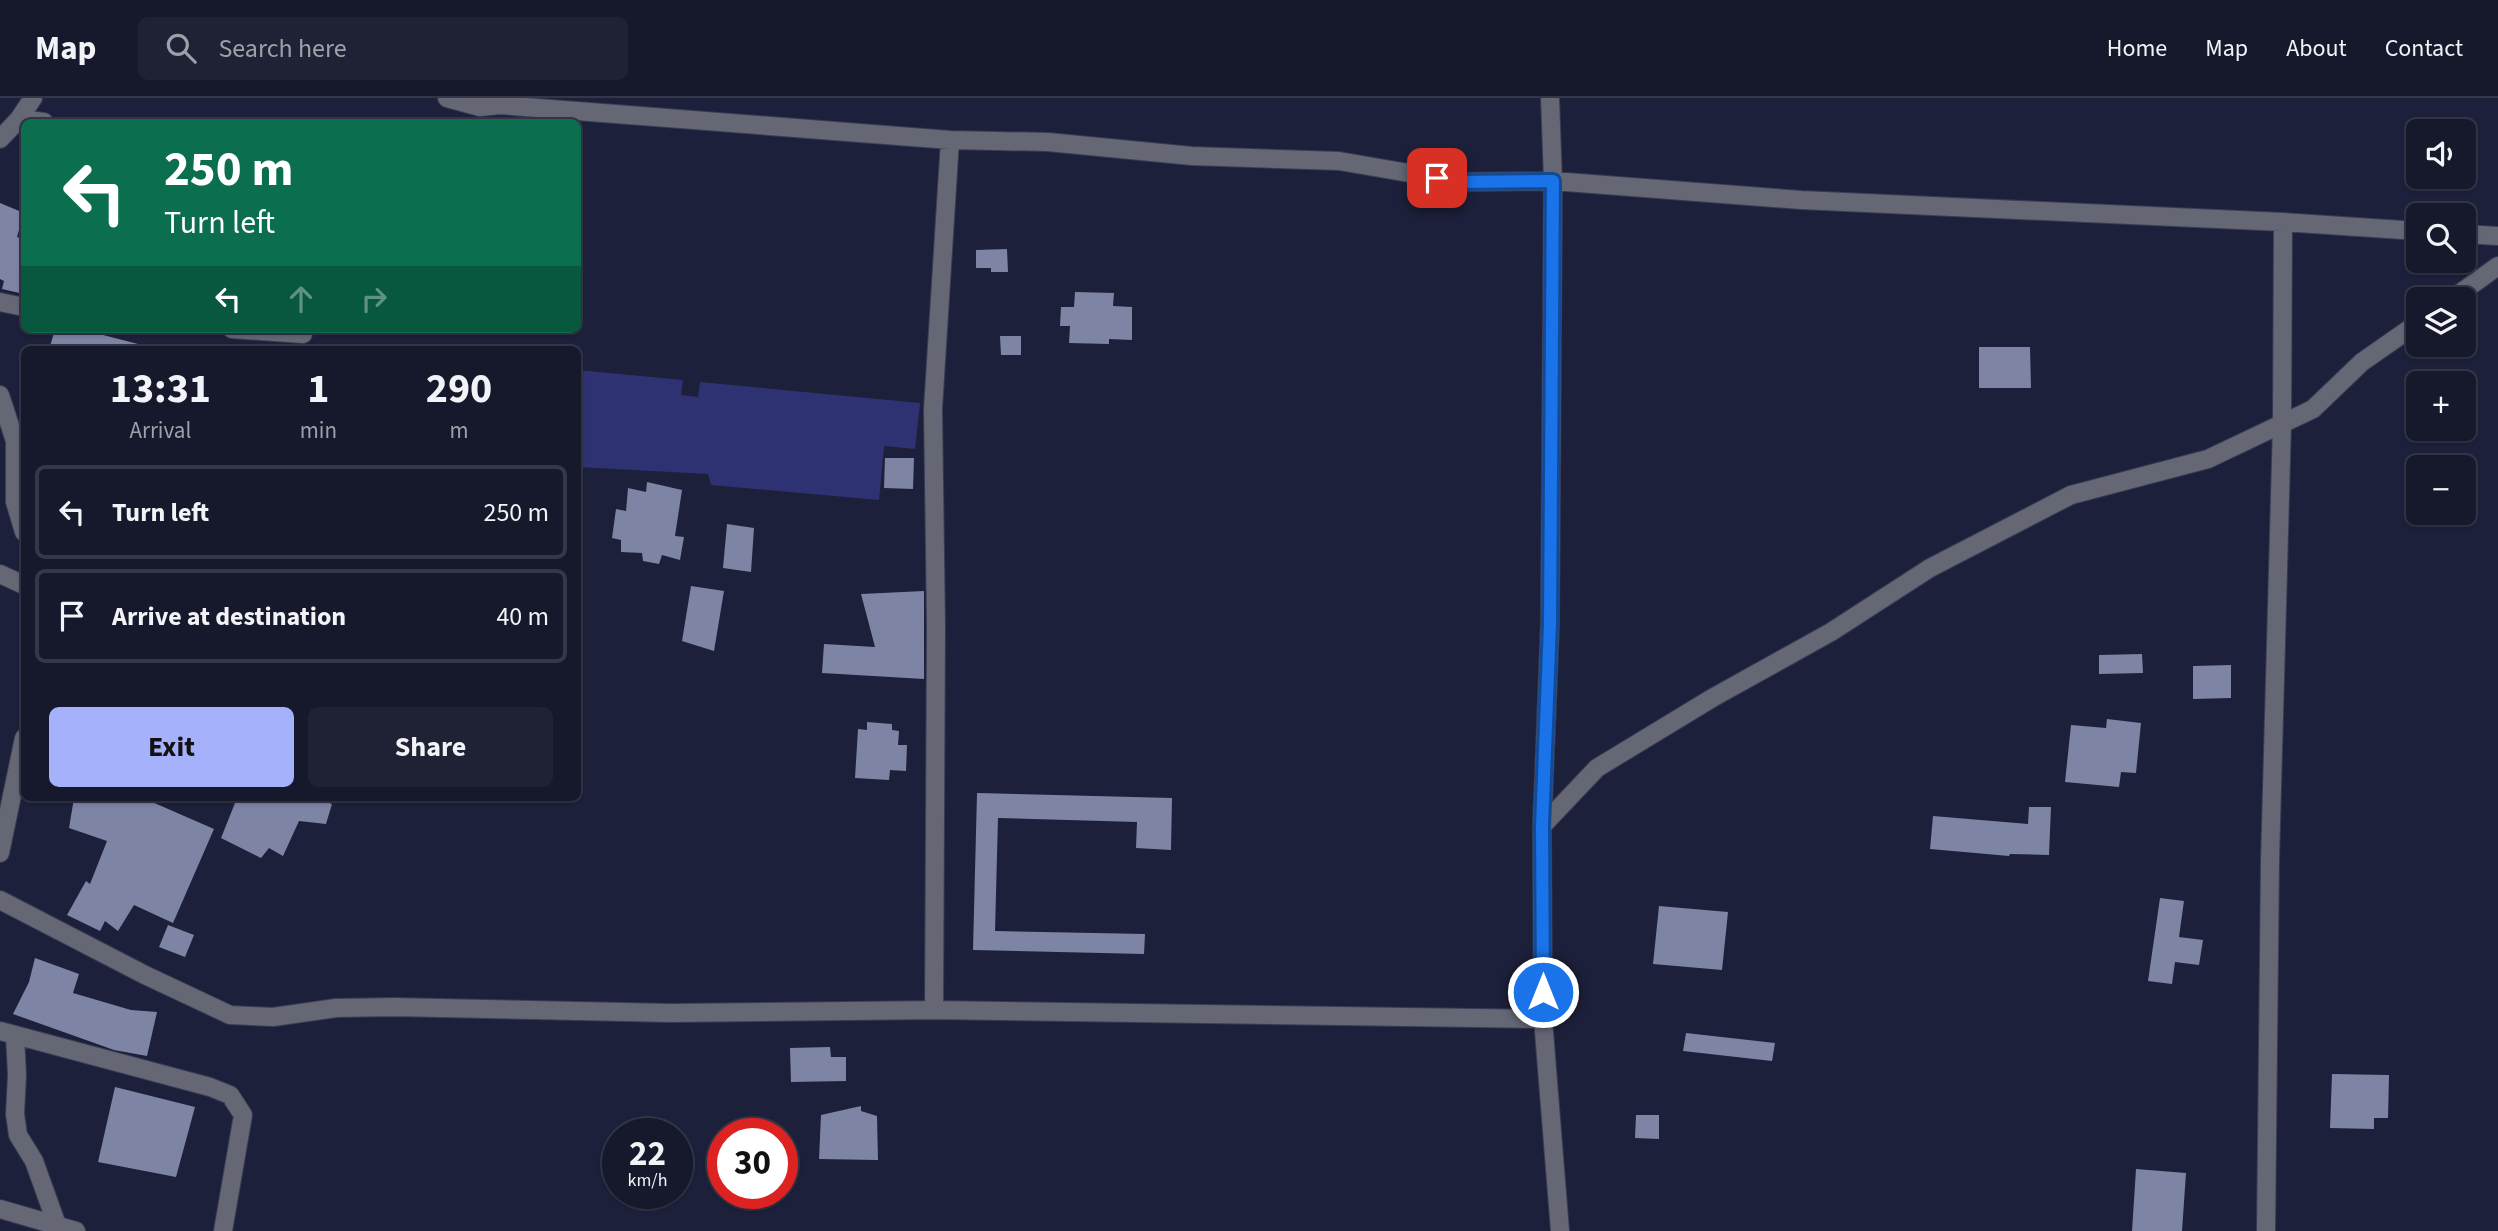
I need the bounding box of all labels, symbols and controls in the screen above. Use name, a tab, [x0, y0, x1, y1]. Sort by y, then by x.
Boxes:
search box	[138, 17, 628, 80]
text: Map	[35, 25, 96, 72]
icon: search	[162, 29, 200, 67]
text: Search here	[218, 30, 347, 67]
text: Home	[2107, 31, 2167, 66]
text: Map	[2205, 31, 2248, 66]
text: About	[2286, 31, 2347, 66]
text: Contact	[2385, 31, 2463, 66]
map controls	[2406, 119, 2476, 525]
button: sound	[2406, 119, 2476, 189]
text: 250 m	[164, 135, 293, 205]
icon: left	[49, 147, 140, 238]
pin	[1407, 148, 1467, 208]
icon: arrive	[1418, 159, 1456, 197]
text: Turn left	[164, 200, 275, 246]
button: search	[2406, 203, 2476, 273]
icon: left	[209, 280, 247, 318]
icon: ahead	[282, 280, 320, 318]
icon: right	[355, 280, 393, 318]
button: layers	[2406, 287, 2476, 357]
text: 13:31	[110, 359, 211, 419]
text: 1	[307, 359, 329, 419]
text: 290	[426, 359, 492, 419]
button: +	[2406, 371, 2476, 441]
text: Arrival	[129, 414, 191, 447]
text: min	[300, 414, 337, 447]
text: m	[449, 414, 469, 447]
button: −	[2406, 455, 2476, 525]
icon: left	[53, 493, 91, 531]
text: Turn left	[112, 494, 209, 531]
text: 250 m	[483, 494, 549, 531]
icon: arrive	[53, 597, 91, 635]
text: Arrive at destination	[112, 598, 346, 635]
text: 40 m	[496, 598, 549, 635]
button: Exit	[49, 707, 294, 787]
button: Share	[308, 707, 553, 787]
position arrow	[1506, 955, 1580, 1029]
speed limit sign: 30	[707, 1118, 798, 1209]
text: 22	[629, 1129, 666, 1179]
text: km/h	[628, 1168, 667, 1193]

